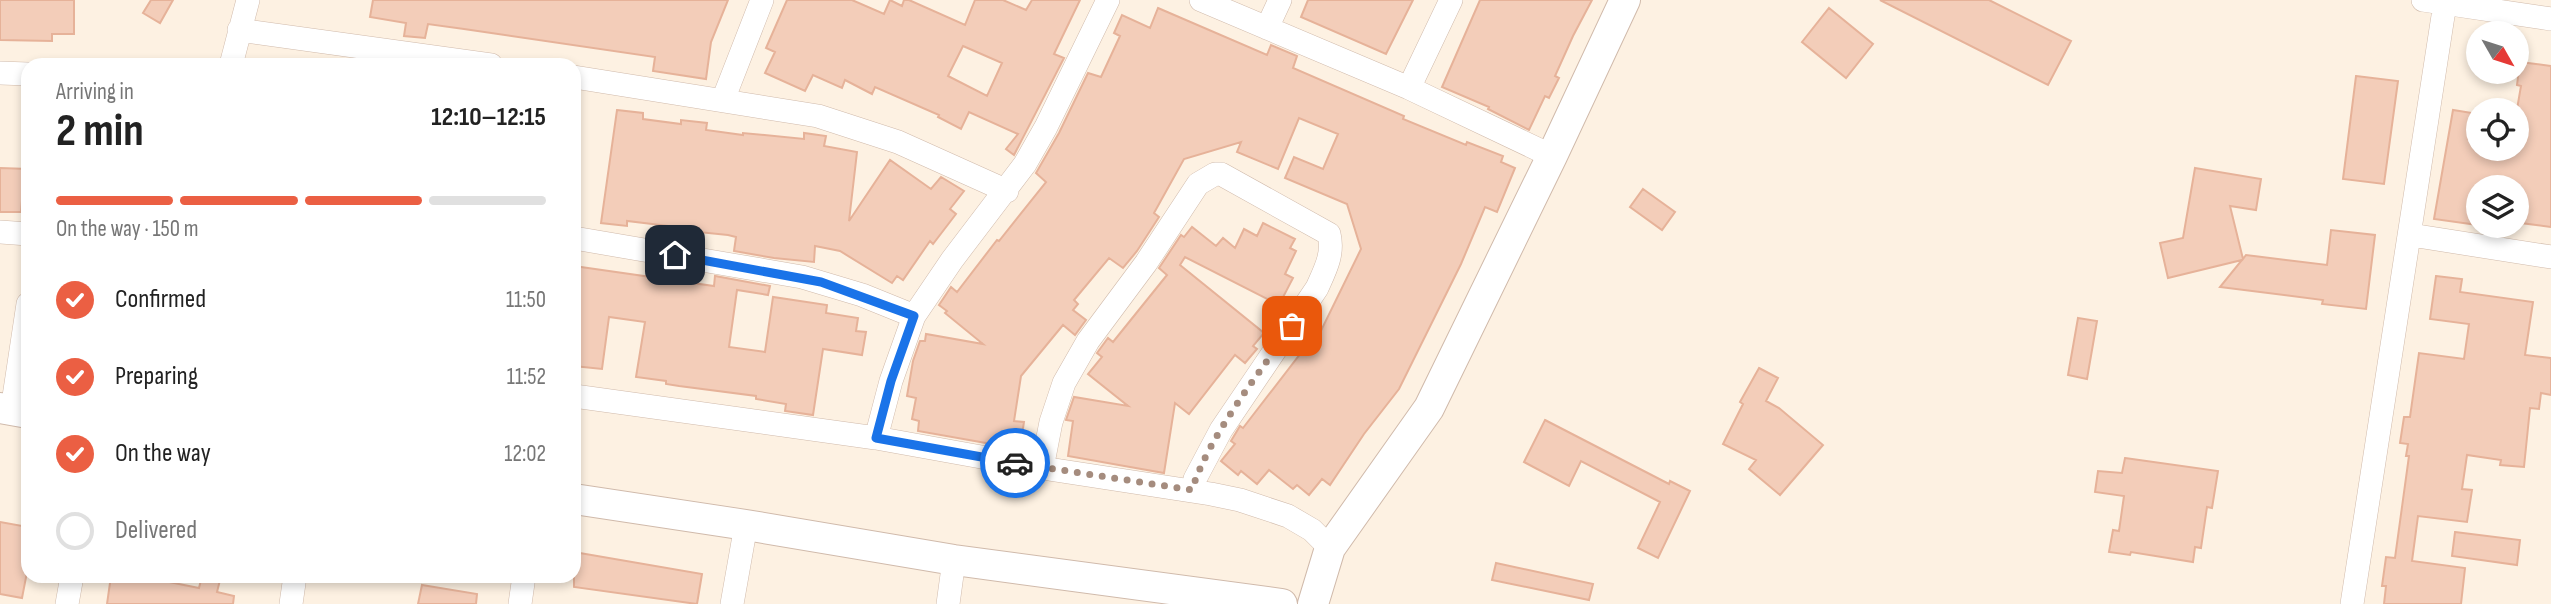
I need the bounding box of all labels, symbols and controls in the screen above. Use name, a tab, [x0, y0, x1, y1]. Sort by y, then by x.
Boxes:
north arrow	[2466, 21, 2529, 84]
map controls	[2466, 21, 2529, 238]
text: Arriving in	[56, 78, 134, 106]
button: locate	[2466, 98, 2529, 161]
text: 12:10–12:15	[431, 102, 546, 133]
text: 2 min	[56, 104, 144, 159]
button: layers	[2466, 175, 2529, 238]
text: On the way · 150 m	[56, 215, 199, 243]
pin	[645, 225, 705, 285]
icon: home	[656, 236, 694, 274]
icon: check	[56, 281, 94, 319]
text: Confirmed	[115, 284, 206, 315]
text: 11:50	[506, 286, 546, 314]
pin	[1262, 296, 1322, 356]
icon: bag	[1273, 307, 1311, 345]
icon: check	[56, 358, 94, 396]
text: Preparing	[115, 361, 198, 392]
text: 11:52	[507, 363, 546, 391]
courier	[980, 428, 1050, 498]
icon: check	[56, 435, 94, 473]
text: On the way	[115, 438, 211, 469]
text: 12:02	[504, 440, 546, 468]
icon: car	[996, 444, 1034, 482]
text: Delivered	[115, 515, 197, 546]

